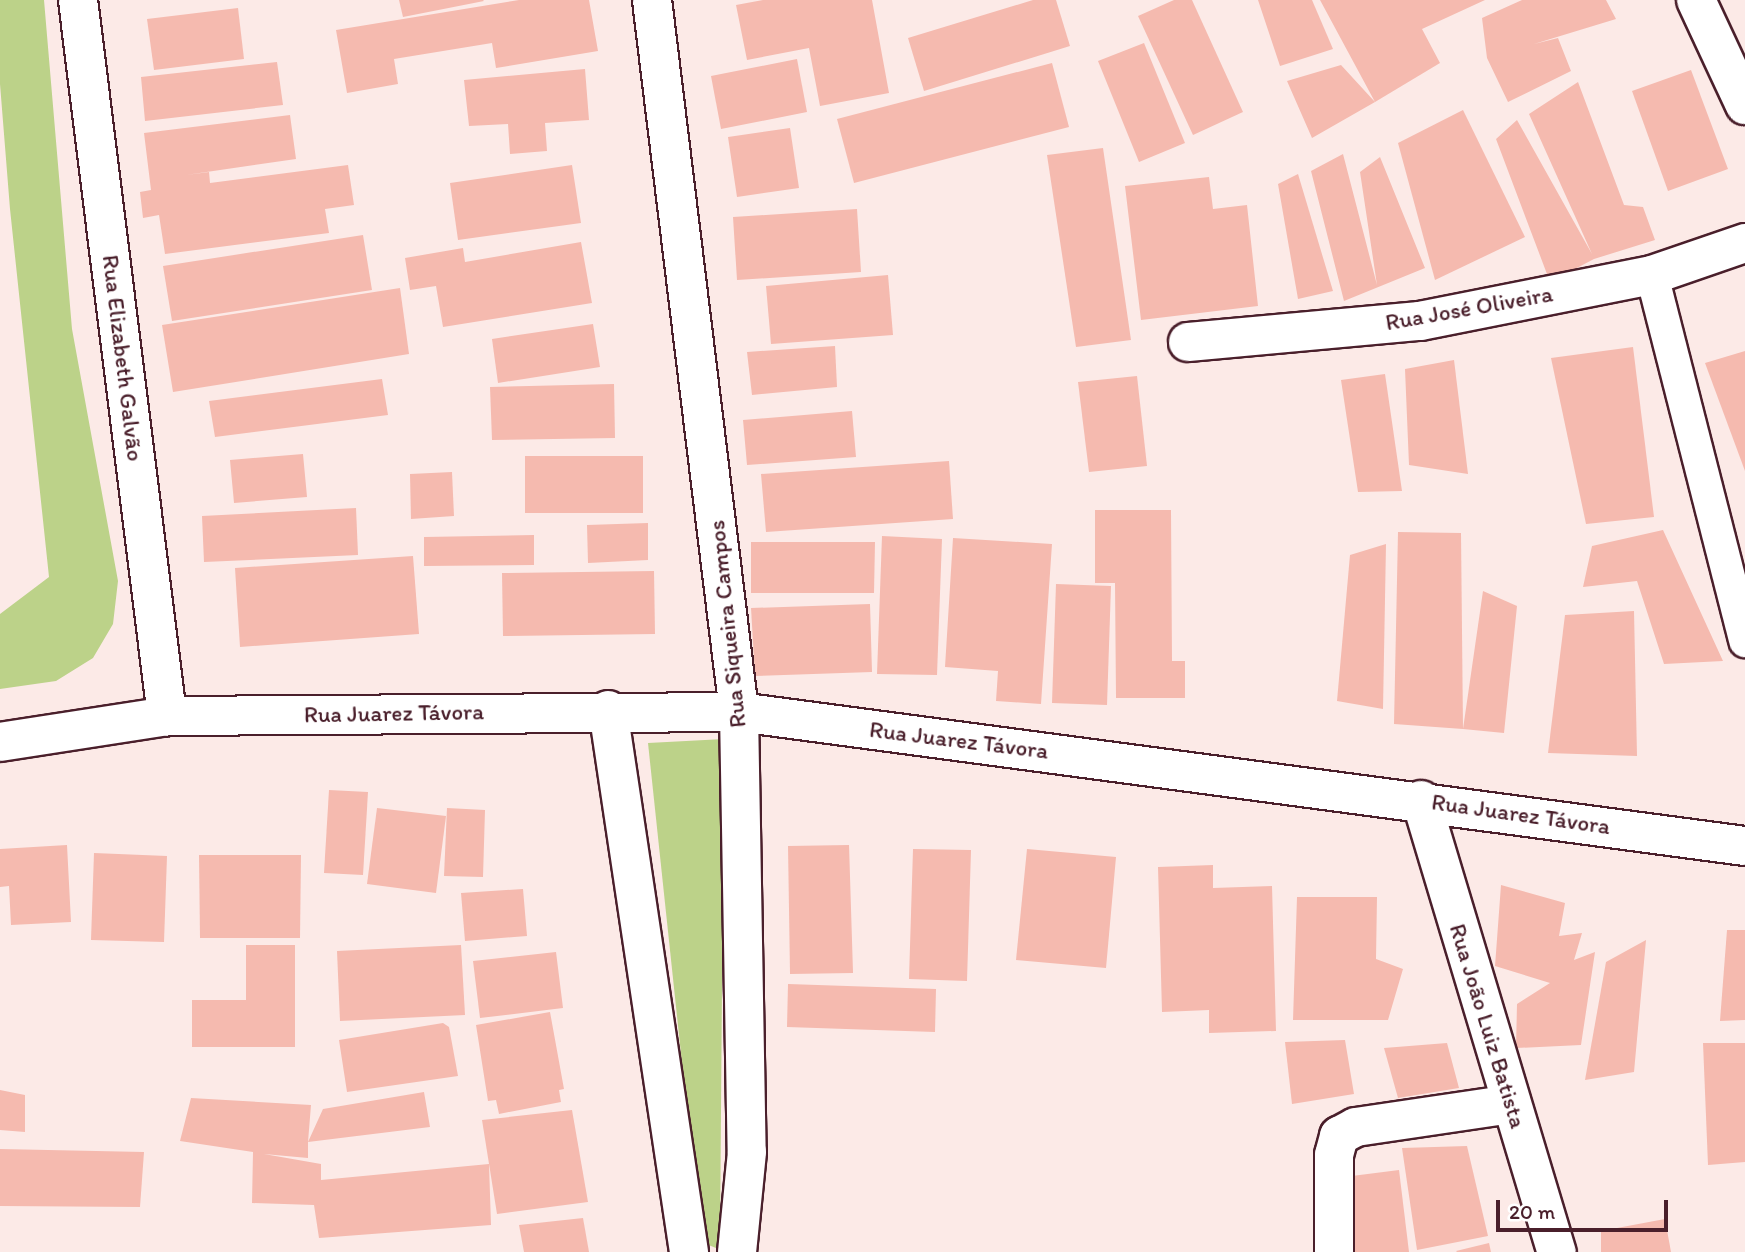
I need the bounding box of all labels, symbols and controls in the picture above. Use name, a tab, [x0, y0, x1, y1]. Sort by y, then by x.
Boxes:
street label: Rua Elizabeth Galvão	[97, 253, 149, 463]
street label: Rua José Oliveira	[1383, 280, 1555, 336]
street label: Rua Siqueira Campos	[702, 519, 752, 729]
street label: Rua Juarez Távora	[304, 698, 484, 728]
street label: Rua Juarez Távora	[869, 715, 1049, 765]
street label: Rua Juarez Távora	[1431, 788, 1611, 840]
street label: Rua João Luiz Batista	[1444, 920, 1532, 1132]
scale bar	[1500, 1186, 1672, 1230]
text: 20 m	[1509, 1199, 1555, 1224]

